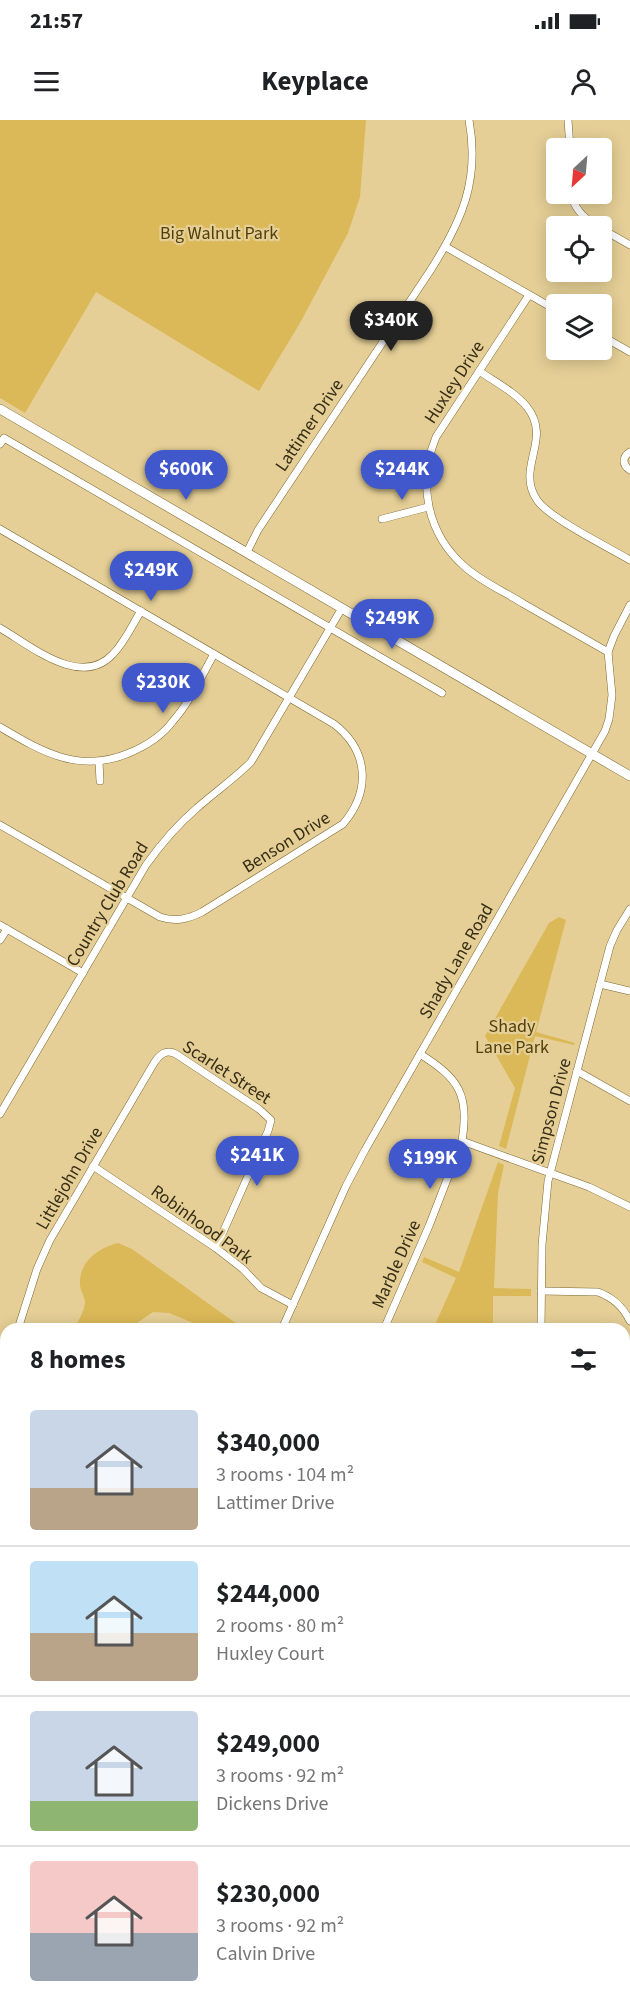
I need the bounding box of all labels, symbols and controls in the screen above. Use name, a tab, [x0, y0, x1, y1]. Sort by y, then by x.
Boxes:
text: 21:57	[30, 5, 83, 37]
text: Keyplace	[261, 62, 369, 101]
icon: menu	[30, 65, 63, 98]
icon: person	[567, 65, 600, 98]
north arrow	[546, 138, 612, 204]
map controls	[546, 138, 612, 360]
button: locate	[546, 216, 612, 282]
park label: Big Walnut Park	[160, 221, 278, 246]
button: layers	[546, 294, 612, 360]
pin: $340K	[349, 301, 433, 352]
text: $340K	[364, 306, 418, 334]
street label: Huxley Drive	[418, 336, 491, 429]
street label: Lattimer Drive	[269, 374, 350, 476]
pin: $600K	[144, 450, 228, 501]
pin: $244K	[360, 450, 444, 501]
text: $600K	[159, 455, 213, 483]
text: $244K	[375, 455, 429, 483]
pin: $249K	[109, 551, 193, 602]
text: $249K	[124, 556, 178, 584]
pin: $249K	[350, 599, 434, 650]
text: $249K	[365, 604, 419, 632]
pin: $230K	[121, 663, 205, 714]
text: $230K	[136, 668, 190, 696]
street label: Benson Drive	[238, 806, 335, 879]
street label: Country Club Road	[60, 837, 155, 971]
street label: Shady Lane Road	[413, 899, 500, 1023]
park label: Shady Lane Park	[475, 1014, 549, 1060]
street label: Scarlet Street	[178, 1034, 276, 1110]
street label: Simpson Drive	[525, 1055, 578, 1167]
street label: Littlejohn Drive	[30, 1122, 109, 1234]
pin: $241K	[215, 1136, 299, 1187]
pin: $199K	[388, 1139, 472, 1190]
text: $241K	[230, 1141, 284, 1169]
text: $199K	[403, 1144, 457, 1172]
street label: Robinhood Park	[146, 1179, 258, 1270]
street label: Marble Drive	[366, 1216, 427, 1312]
text: 8 homes	[30, 1341, 125, 1378]
icon: filters	[567, 1343, 600, 1376]
text: $340,000	[216, 1424, 320, 1461]
icon: home	[78, 1434, 150, 1506]
text: 3 rooms · 104 m²	[216, 1461, 354, 1489]
text: Lattimer Drive	[216, 1489, 334, 1517]
text: $244,000	[216, 1575, 320, 1612]
icon: home	[78, 1585, 150, 1657]
text: 2 rooms · 80 m²	[216, 1612, 344, 1640]
text: Huxley Court	[216, 1640, 324, 1668]
text: $249,000	[216, 1725, 320, 1762]
icon: home	[78, 1735, 150, 1807]
text: 3 rooms · 92 m²	[216, 1762, 344, 1790]
text: Dickens Drive	[216, 1790, 328, 1818]
text: $230,000	[216, 1875, 320, 1912]
icon: home	[78, 1885, 150, 1957]
text: 3 rooms · 92 m²	[216, 1912, 344, 1940]
text: Calvin Drive	[216, 1940, 315, 1968]

